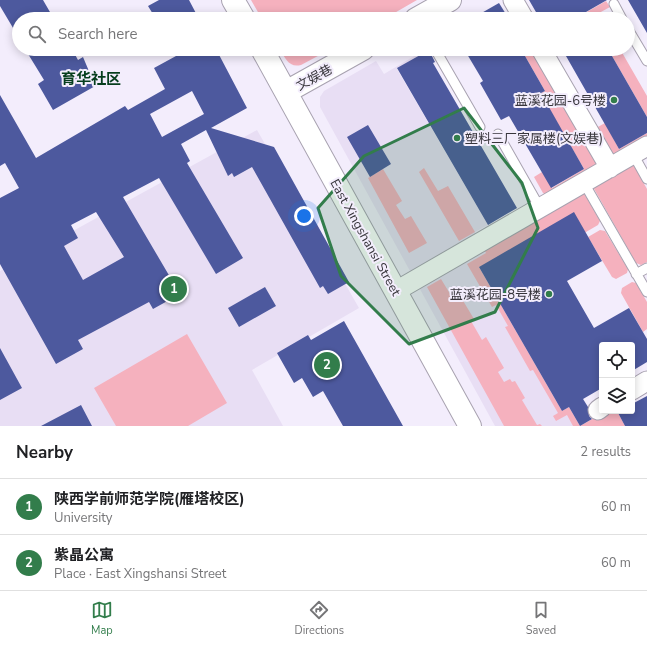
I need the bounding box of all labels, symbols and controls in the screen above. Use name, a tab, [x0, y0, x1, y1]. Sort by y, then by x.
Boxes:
search box	[12, 12, 635, 56]
icon: search	[26, 23, 48, 45]
text: Search here	[58, 24, 138, 44]
street label: 文娱巷	[293, 61, 336, 95]
district label: 育华社区	[61, 69, 121, 89]
place label: 蓝溪花园-6号楼	[515, 92, 606, 110]
marker: 蓝溪花园-6号楼	[609, 95, 619, 105]
place label: 塑料三厂家属楼(文娱巷)	[465, 130, 603, 148]
marker: 塑料三厂家属楼(文娱巷)	[452, 133, 462, 143]
street label: East Xingshansi Street	[326, 176, 405, 299]
your location	[294, 206, 314, 226]
pin: 1	[161, 274, 187, 304]
place label: 蓝溪花园-8号楼	[450, 286, 541, 304]
marker: 蓝溪花园-8号楼	[544, 289, 554, 299]
map controls	[599, 342, 635, 414]
button: locate	[599, 342, 635, 378]
pin: 2	[314, 350, 340, 380]
button: layers	[599, 378, 635, 414]
text: Nearby	[16, 441, 73, 464]
text: 2 results	[580, 443, 631, 461]
text: 陕西学前师范学院(雁塔校区)	[54, 489, 245, 509]
text: 1	[25, 498, 33, 516]
text: 60 m	[601, 498, 631, 516]
text: University	[54, 509, 113, 527]
text: 紫晶公寓	[54, 545, 114, 565]
text: 2	[25, 554, 33, 572]
text: 60 m	[601, 554, 631, 572]
text: Place · East Xingshansi Street	[54, 565, 226, 583]
tab: Map	[91, 599, 113, 638]
tab: Directions	[295, 599, 344, 638]
tab: Saved	[526, 599, 556, 638]

